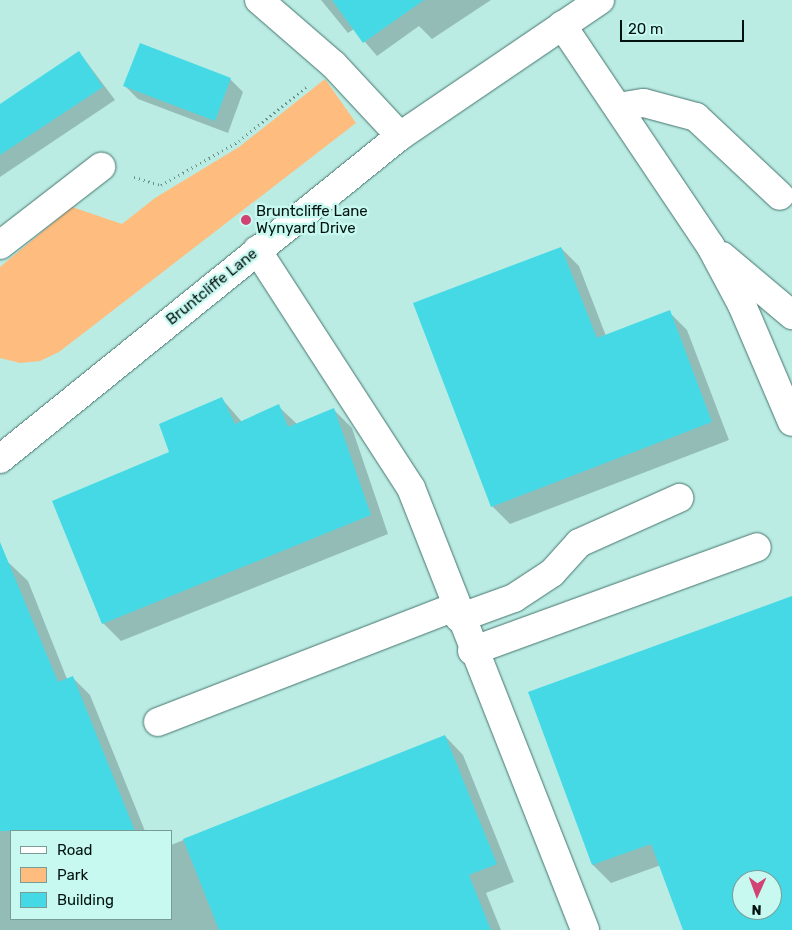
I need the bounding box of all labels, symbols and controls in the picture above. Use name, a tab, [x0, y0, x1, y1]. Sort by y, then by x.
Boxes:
scale bar	[622, 10, 746, 42]
text: 20 m	[628, 20, 663, 38]
place label: Bruntcliffe Lane Wynyard Drive	[256, 202, 368, 237]
marker: Bruntcliffe Lane Wynyard Drive	[240, 214, 252, 226]
street label: Bruntcliffe Lane	[163, 245, 261, 329]
legend	[10, 830, 172, 920]
text: Road	[57, 841, 93, 859]
text: Park	[57, 866, 88, 884]
north arrow	[732, 870, 782, 920]
text: Building	[57, 891, 114, 909]
text: N	[751, 901, 762, 918]

